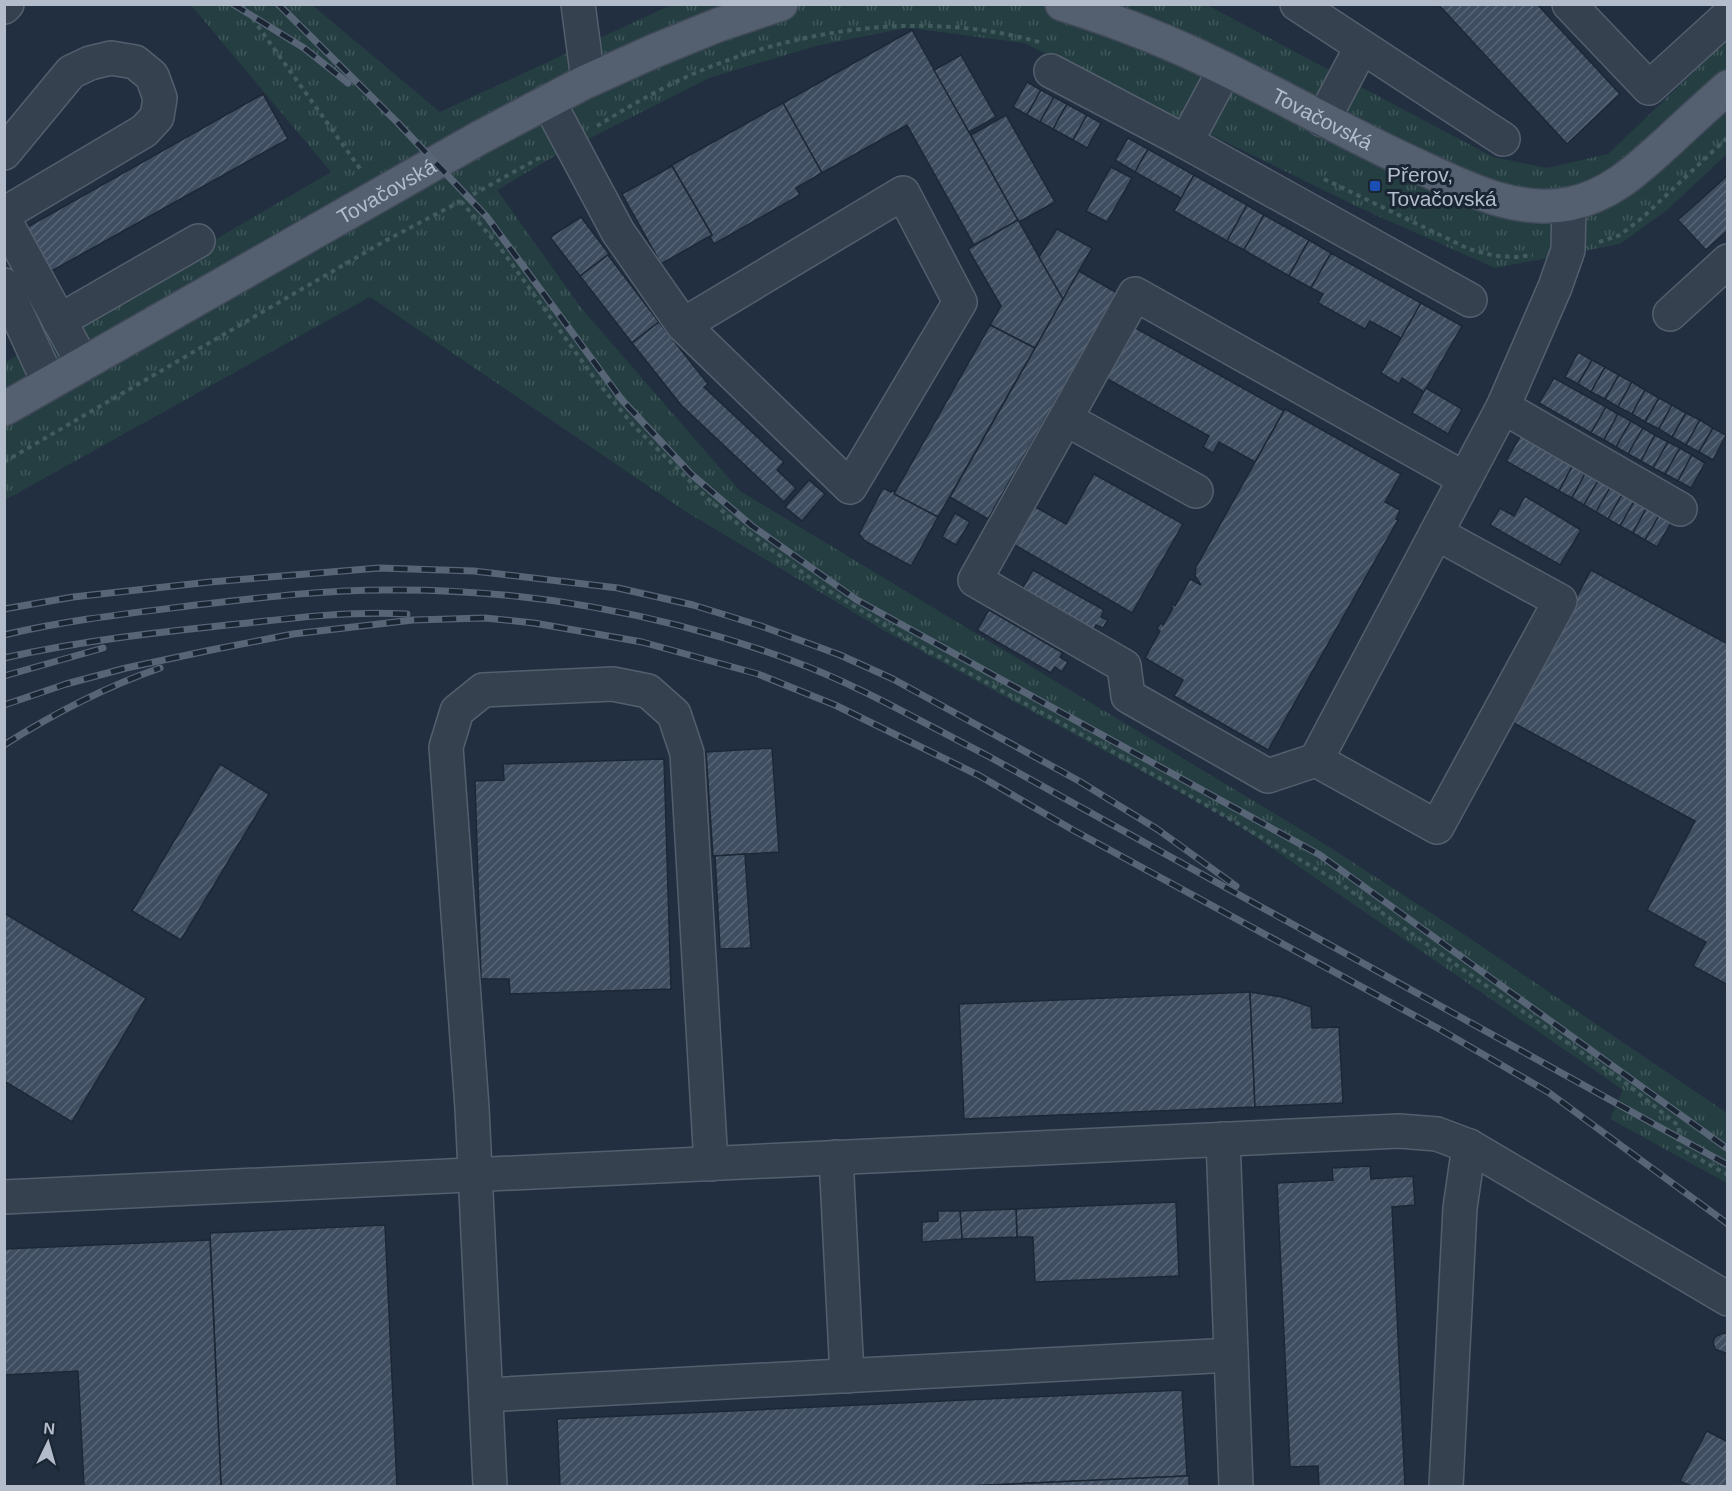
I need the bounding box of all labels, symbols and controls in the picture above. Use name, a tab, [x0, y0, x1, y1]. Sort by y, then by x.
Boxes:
street label: Tovačovská	[1268, 83, 1377, 154]
street label: Tovačovská	[333, 154, 440, 228]
place label: Přerov, Tovačovská	[1387, 163, 1497, 210]
marker: Přerov, Tovačovská	[1368, 179, 1382, 193]
north arrow	[18, 1413, 78, 1473]
text: N	[43, 1420, 56, 1438]

